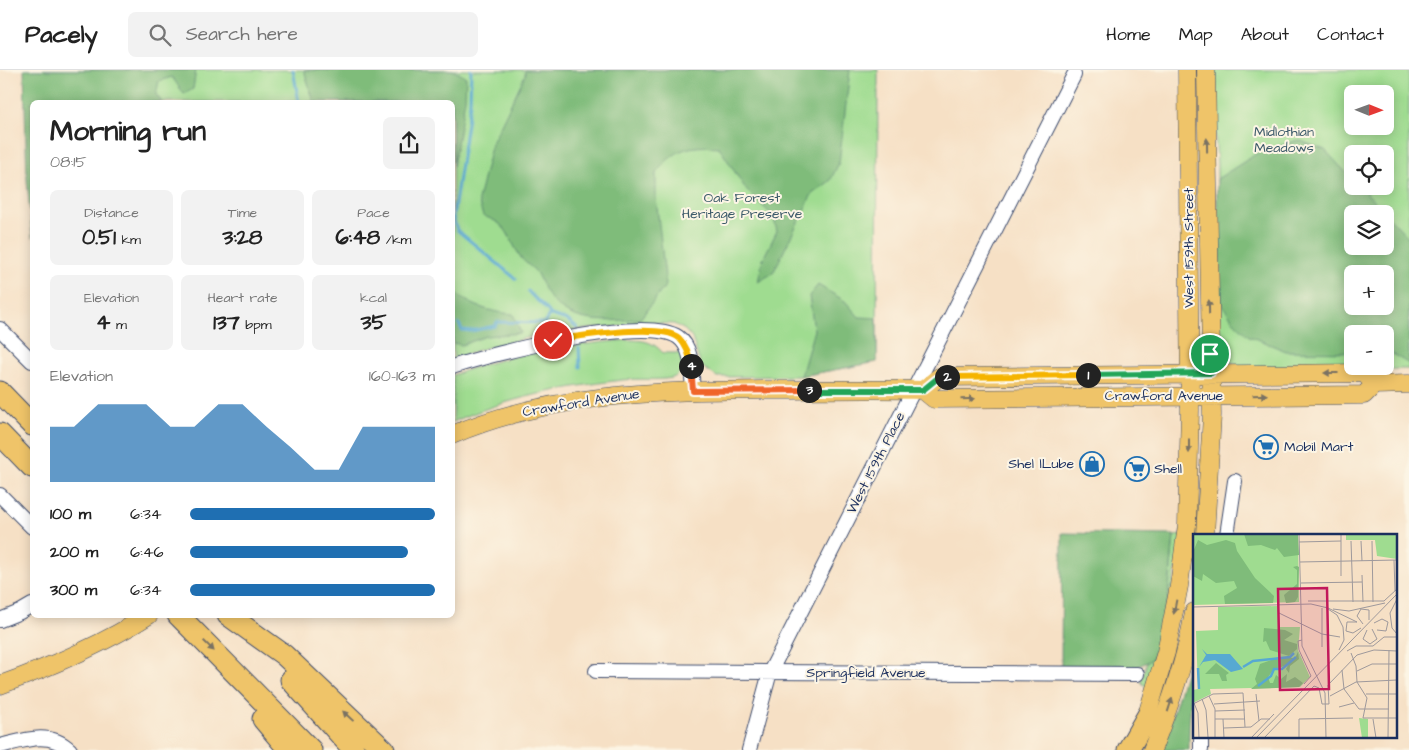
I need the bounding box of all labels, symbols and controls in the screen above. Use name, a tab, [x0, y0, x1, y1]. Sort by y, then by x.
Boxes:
search box	[128, 12, 478, 57]
text: Pacely	[25, 18, 98, 52]
icon: search	[146, 21, 174, 49]
text: Search here	[186, 21, 298, 48]
text: Home	[1106, 22, 1151, 47]
text: Map	[1179, 22, 1213, 47]
text: About	[1241, 22, 1289, 47]
text: Contact	[1317, 22, 1384, 47]
north arrow	[1344, 85, 1394, 135]
map controls	[1344, 85, 1394, 375]
text: Morning run	[50, 112, 206, 151]
button: share	[383, 117, 435, 169]
park label: Midlothian Meadows	[1254, 122, 1314, 158]
one-way arrow	[1203, 136, 1211, 152]
button: locate	[1344, 145, 1394, 195]
text: 08:15	[50, 151, 87, 173]
park label: Oak Forest Heritage Preserve	[682, 188, 803, 224]
street label: West 159th Street	[1179, 188, 1199, 308]
text: Distance	[84, 203, 139, 223]
text: Time	[228, 203, 257, 223]
text: Pace	[357, 203, 390, 223]
button: layers	[1344, 205, 1394, 255]
text: 0.51	[82, 223, 116, 252]
text: 3:28	[223, 223, 262, 252]
text: 6:48	[335, 223, 380, 252]
text: km	[116, 230, 141, 250]
text: /km	[380, 230, 412, 250]
button: +	[1344, 265, 1394, 315]
text: Elevation	[84, 288, 139, 308]
text: Heart rate	[207, 288, 278, 308]
text: kcal	[360, 288, 387, 308]
one-way arrow	[1205, 299, 1213, 315]
text: 4	[96, 308, 110, 337]
text: 137	[213, 308, 240, 337]
text: 35	[361, 308, 386, 337]
text: m	[110, 315, 127, 335]
text: bpm	[240, 315, 272, 335]
pin	[532, 319, 574, 361]
button: −	[1344, 325, 1394, 375]
icon: check	[539, 326, 567, 354]
pin	[1189, 333, 1231, 375]
icon: arrive	[1196, 340, 1224, 368]
pin: 4	[678, 354, 704, 378]
text: 4	[687, 356, 696, 376]
pin: 1	[1076, 362, 1100, 388]
pin: 2	[934, 364, 960, 390]
text: Elevation	[50, 365, 113, 387]
text: 160–163 m	[369, 365, 435, 387]
text: 1	[1088, 365, 1089, 385]
text: 2	[943, 367, 952, 387]
one-way arrow	[1323, 369, 1339, 377]
pin: 3	[796, 378, 822, 402]
text: 3	[806, 380, 813, 400]
street label: Crawford Avenue	[521, 384, 641, 422]
street label: Crawford Avenue	[1105, 386, 1224, 406]
one-way arrow	[1252, 391, 1268, 399]
one-way arrow	[960, 395, 976, 403]
street label: West 159th Place	[842, 408, 910, 517]
supermarket icon: Mobil Mart	[1253, 434, 1279, 460]
place label: Mobil Mart	[1284, 437, 1354, 457]
one-way arrow	[1185, 438, 1193, 454]
shop icon: Shel lLube	[1079, 451, 1105, 477]
place label: Shel lLube	[1008, 454, 1074, 474]
supermarket icon: Shell	[1124, 456, 1150, 482]
place label: Shell	[1154, 459, 1182, 479]
text: 100 m	[50, 503, 91, 525]
text: 6:34	[130, 503, 162, 525]
inset map	[1193, 534, 1396, 738]
text: 200 m	[50, 541, 98, 563]
text: 6:46	[130, 541, 164, 563]
text: 300 m	[50, 579, 97, 601]
text: 6:34	[130, 579, 162, 601]
one-way arrow	[1170, 600, 1178, 616]
one-way arrow	[203, 640, 215, 652]
street label: Springfield Avenue	[806, 663, 926, 683]
one-way arrow	[1166, 697, 1174, 712]
one-way arrow	[343, 710, 355, 722]

